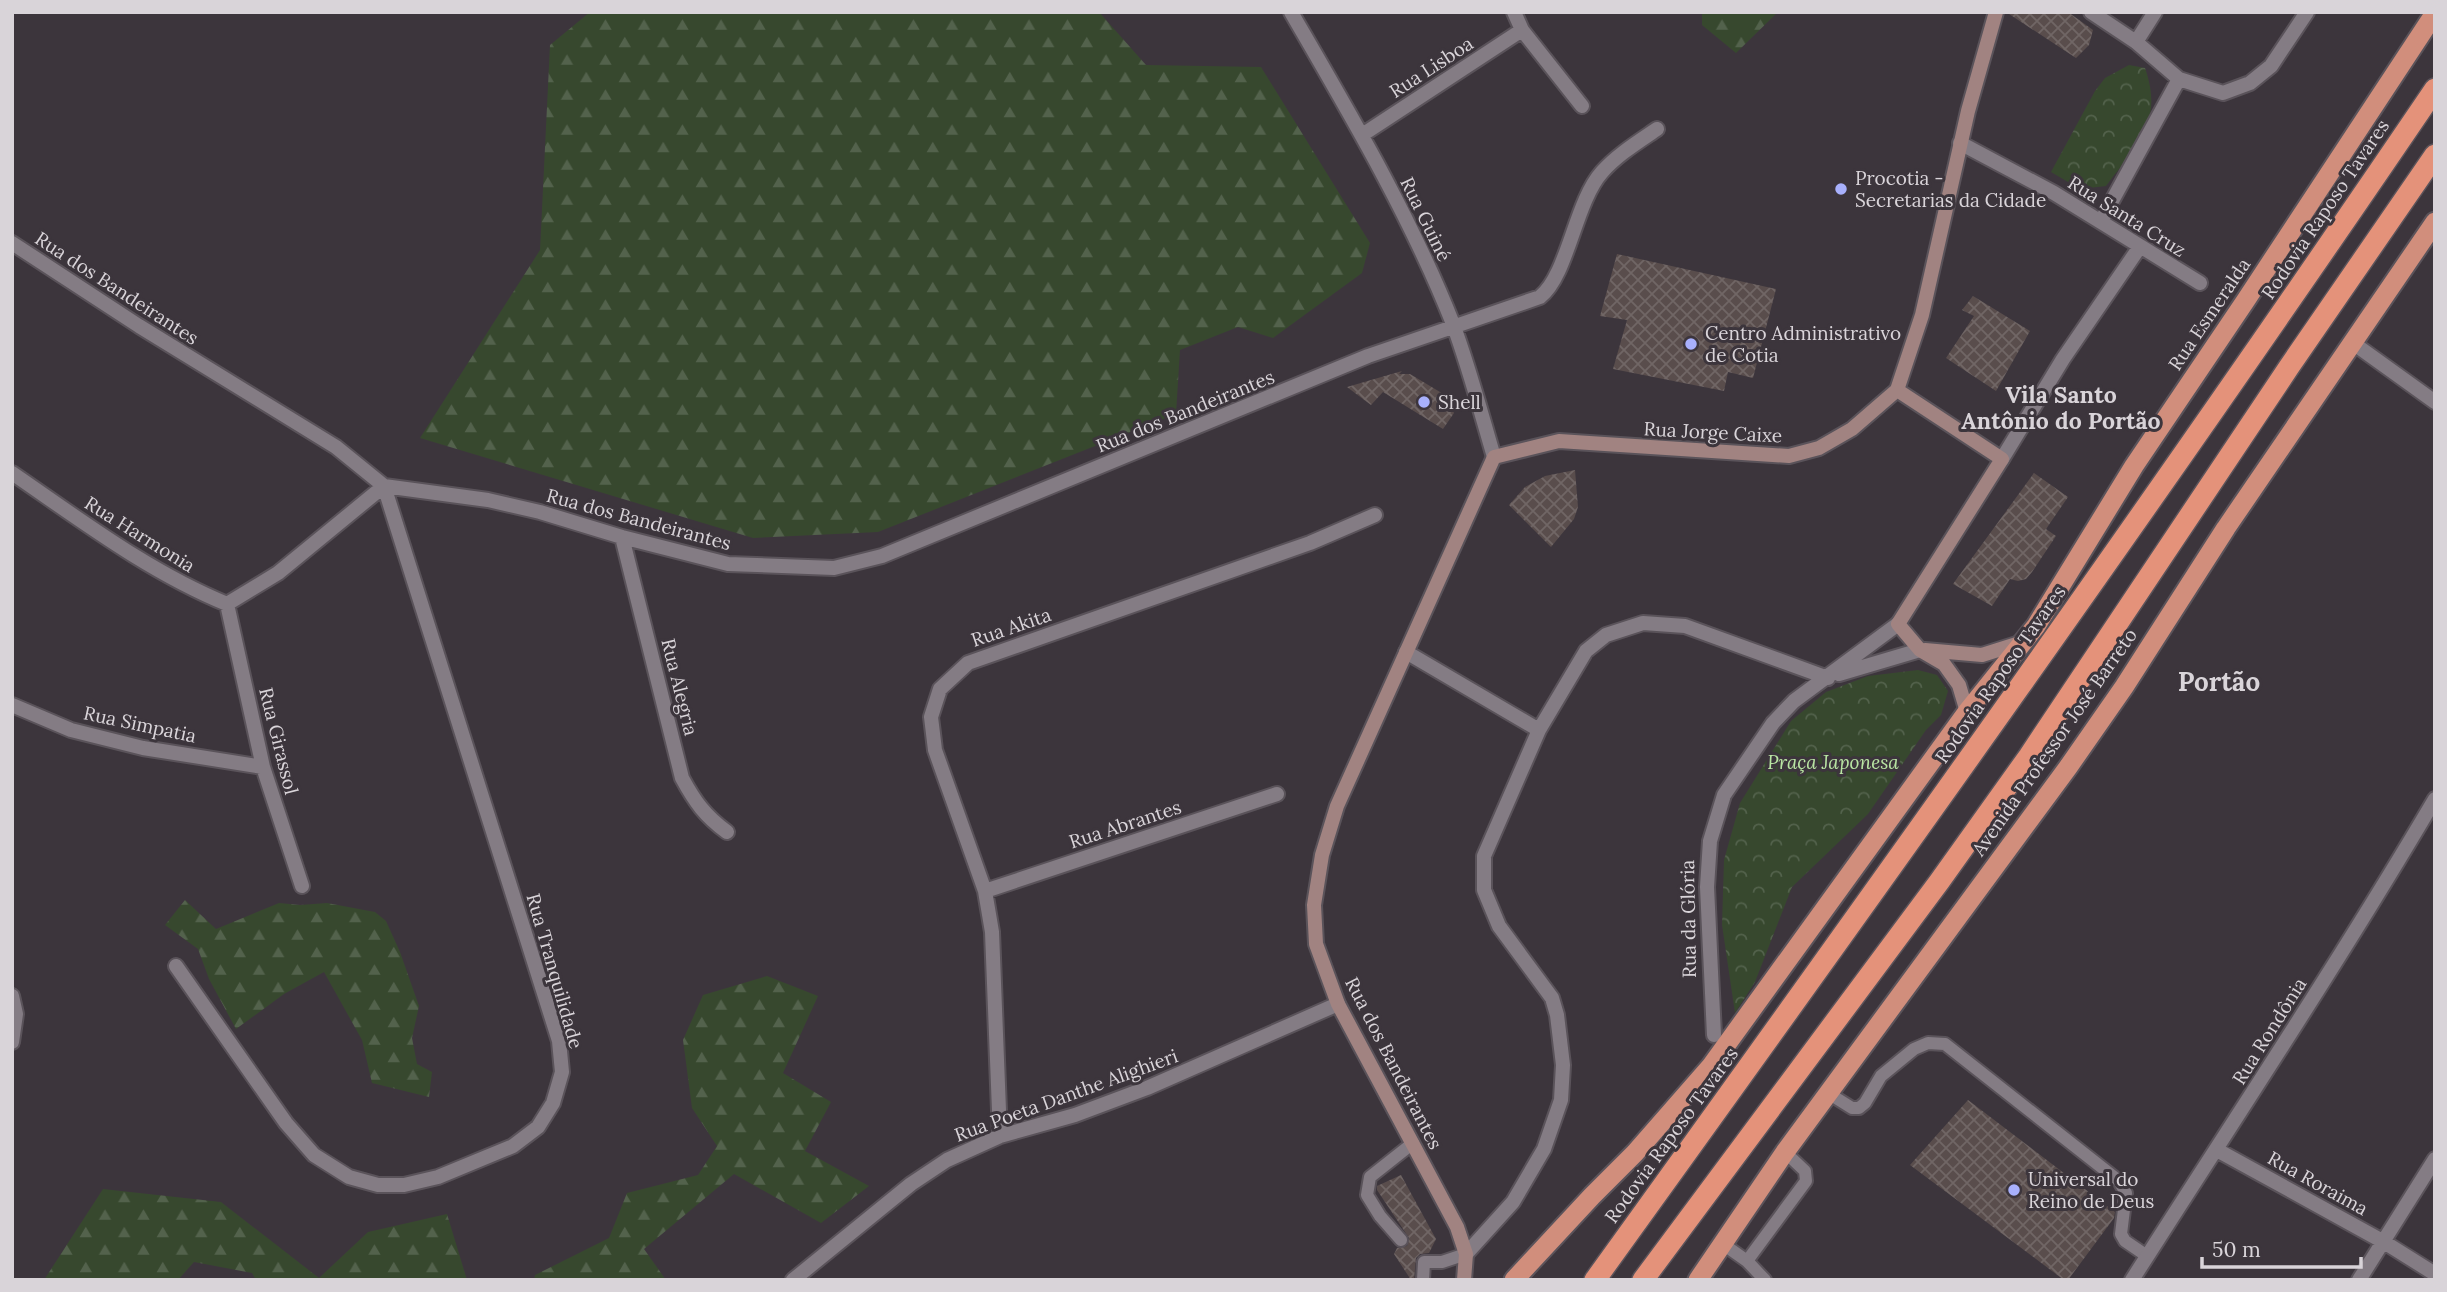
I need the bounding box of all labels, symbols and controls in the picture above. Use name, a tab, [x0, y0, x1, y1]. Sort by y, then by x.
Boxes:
street label: Rua Lisboa	[1385, 31, 1478, 103]
street label: Rodovia Raposo Tavares	[2256, 114, 2394, 304]
place label: Procotia - Secretarias da Cidade	[1855, 166, 2046, 212]
street label: Rua Santa Cruz	[2064, 170, 2190, 262]
street label: Rua Guiné	[1395, 173, 1457, 265]
marker: Procotia - Secretarias da Cidade	[1833, 181, 1849, 197]
street label: Rua dos Bandeirantes	[31, 226, 203, 350]
street label: Rua Esmeralda	[2163, 253, 2255, 375]
place label: Centro Administrativo de Cotia	[1705, 321, 1901, 367]
marker: Centro Administrativo de Cotia	[1683, 336, 1699, 352]
street label: Rua dos Bandeirantes	[1092, 364, 1278, 458]
district label: Vila Santo Antônio do Portão	[1961, 380, 2161, 435]
place label: Shell	[1438, 390, 1481, 414]
marker: Shell	[1416, 394, 1432, 410]
street label: Rua Jorge Caixe	[1643, 416, 1783, 448]
street label: Rua dos Bandeirantes	[544, 483, 734, 555]
street label: Rua Harmonia	[80, 491, 200, 578]
street label: Rodovia Raposo Tavares	[1929, 580, 2071, 768]
street label: Rua Akita	[968, 602, 1054, 652]
street label: Avenida Professor José Barreto	[1966, 624, 2142, 861]
street label: Rua Alegria	[656, 636, 704, 738]
district label: Portão	[2178, 665, 2260, 698]
street label: Rua Girassol	[254, 685, 304, 797]
street label: Rua Simpatia	[81, 700, 199, 748]
park label: Praça Japonesa	[1767, 750, 1899, 774]
street label: Rua Abrantes	[1066, 794, 1184, 853]
street label: Rua da Glória	[1675, 859, 1701, 978]
street label: Rua Tranquilidade	[521, 891, 589, 1051]
street label: Rua dos Bandeirantes	[1340, 973, 1448, 1153]
street label: Rua Rondônia	[2227, 973, 2312, 1089]
street label: Rodovia Raposo Tavares	[1599, 1042, 1743, 1228]
street label: Rua Poeta Danthe Alighieri	[951, 1043, 1181, 1147]
street label: Rua Roraima	[2264, 1146, 2373, 1220]
place label: Universal do Reino de Deus	[2028, 1167, 2155, 1213]
marker: Universal do Reino de Deus	[2006, 1182, 2022, 1198]
scale bar	[2202, 1226, 2361, 1270]
text: 50 m	[2212, 1236, 2261, 1263]

